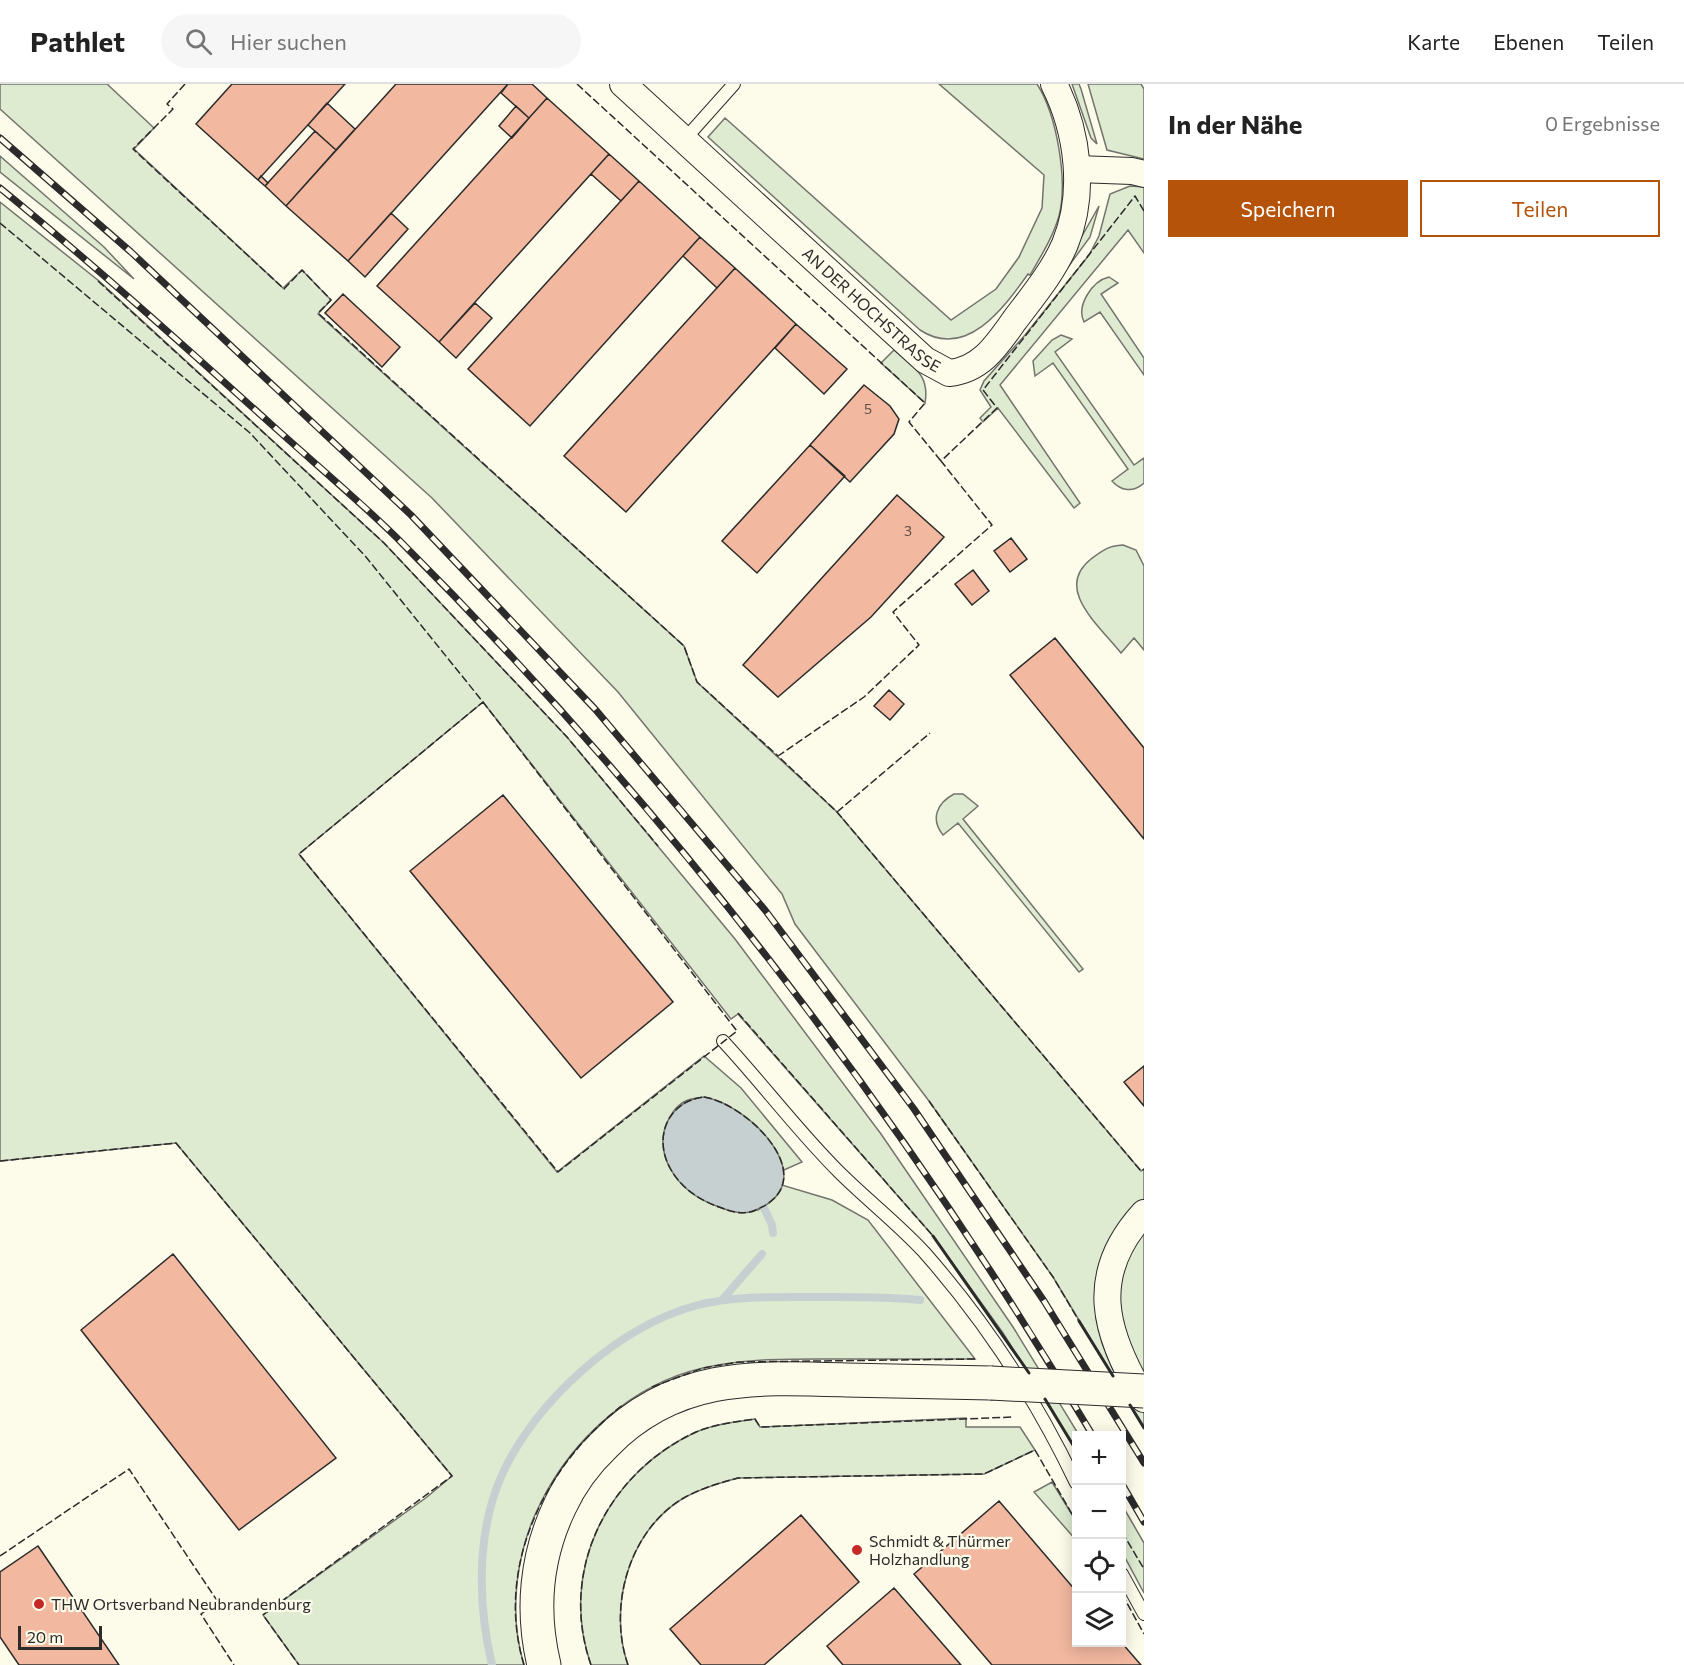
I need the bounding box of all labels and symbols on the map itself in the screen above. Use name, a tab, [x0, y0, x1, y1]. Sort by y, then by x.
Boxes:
street label: AN DER HOCHSTRASSE	[799, 243, 944, 376]
house number: 5	[864, 400, 872, 417]
house number: 3	[904, 522, 912, 539]
place label: Schmidt & Thürmer Holzhandlung	[869, 1531, 1011, 1568]
marker: Schmidt & Thürmer Holzhandlung	[850, 1543, 864, 1557]
place label: THW Ortsverband Neubrandenburg	[51, 1594, 311, 1613]
marker: THW Ortsverband Neubrandenburg	[32, 1597, 46, 1611]
scale bar	[18, 1623, 102, 1650]

